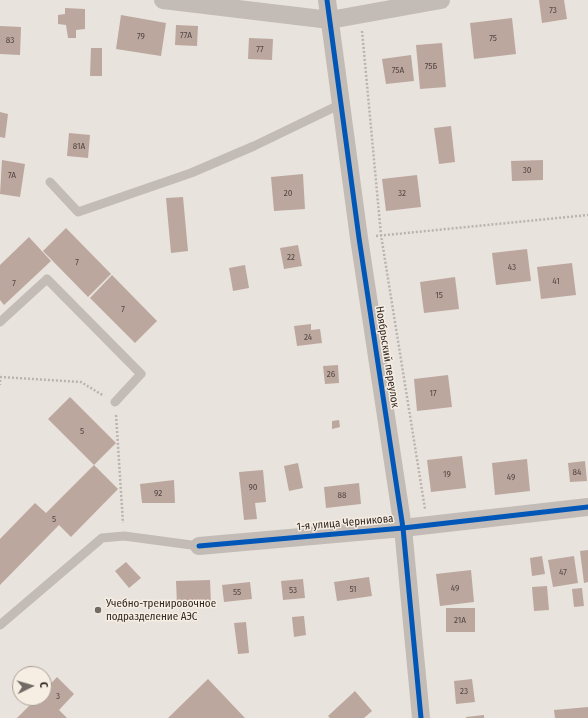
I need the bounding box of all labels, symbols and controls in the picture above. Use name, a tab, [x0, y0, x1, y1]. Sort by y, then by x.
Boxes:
house number: 73	[549, 5, 557, 15]
house number: 77А	[180, 30, 192, 40]
house number: 79	[137, 31, 145, 41]
house number: 75	[489, 33, 497, 43]
house number: 83	[6, 35, 14, 45]
house number: 77	[256, 44, 264, 54]
house number: 75Б	[425, 61, 437, 71]
house number: 75А	[392, 65, 404, 75]
house number: 81А	[73, 141, 85, 151]
house number: 30	[523, 165, 531, 175]
house number: 7А	[8, 170, 16, 180]
house number: 20	[284, 188, 292, 198]
house number: 32	[398, 188, 406, 198]
house number: 22	[287, 252, 295, 262]
house number: 7	[75, 257, 79, 267]
house number: 43	[508, 262, 516, 272]
house number: 41	[552, 276, 560, 286]
house number: 7	[12, 278, 16, 288]
house number: 15	[435, 290, 443, 300]
house number: 7	[121, 304, 125, 314]
street label: Ноябрьский переулок	[372, 305, 402, 409]
house number: 24	[304, 332, 312, 342]
house number: 26	[327, 369, 335, 379]
house number: 17	[429, 388, 437, 398]
house number: 5	[80, 426, 84, 436]
house number: 84	[573, 467, 581, 477]
house number: 19	[443, 469, 451, 479]
house number: 49	[507, 472, 515, 482]
house number: 90	[248, 482, 258, 492]
house number: 92	[154, 488, 162, 498]
house number: 88	[338, 490, 346, 500]
street label: 1-я улица Черникова	[296, 512, 394, 534]
house number: 5	[52, 514, 56, 524]
house number: 47	[559, 567, 567, 577]
house number: 49	[451, 583, 459, 593]
house number: 51	[349, 584, 357, 594]
house number: 53	[289, 585, 297, 595]
house number: 55	[233, 587, 241, 597]
place label: Учебно-тренировочное подразделение АЭС	[106, 597, 216, 623]
marker: Учебно-тренировочное подразделение АЭС	[93, 605, 103, 615]
house number: 21А	[454, 615, 466, 625]
north arrow	[12, 666, 52, 706]
text: С	[37, 682, 50, 688]
house number: 23	[460, 686, 468, 696]
house number: 3	[56, 691, 60, 701]

